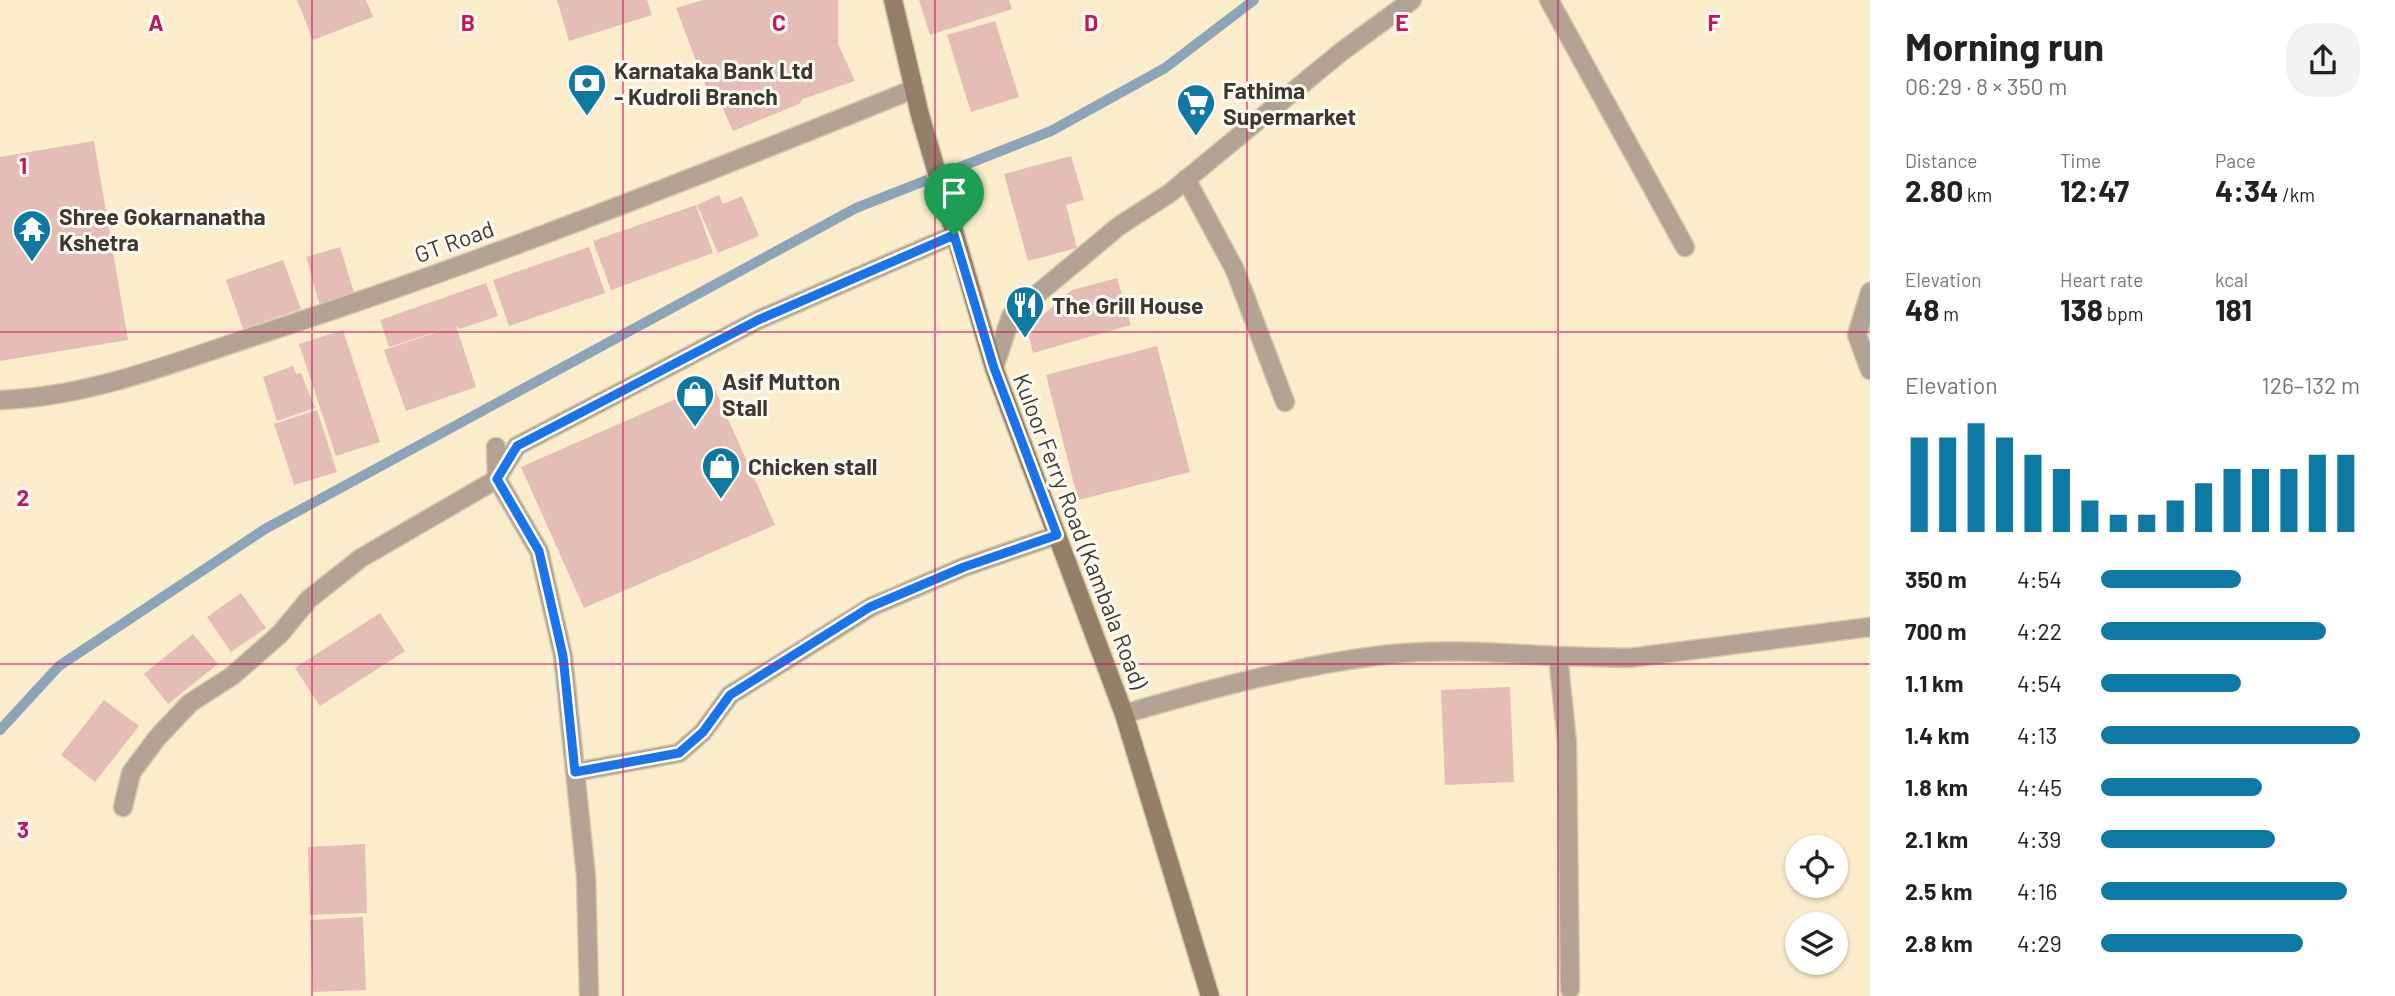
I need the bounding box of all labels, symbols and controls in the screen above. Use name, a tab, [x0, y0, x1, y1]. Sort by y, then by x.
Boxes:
text: A	[148, 8, 164, 36]
text: B	[461, 8, 475, 36]
text: C	[772, 8, 786, 36]
text: D	[1084, 8, 1098, 36]
text: E	[1395, 8, 1409, 36]
text: F	[1708, 8, 1721, 36]
text: Morning run	[1905, 23, 2104, 69]
button: share	[2286, 23, 2360, 97]
place label: Karnataka Bank Ltd - Kudroli Branch	[614, 56, 813, 110]
bank icon: Karnataka Bank Ltd - Kudroli Branch	[566, 62, 608, 117]
text: 06:29 · 8 × 350 m	[1905, 72, 2067, 100]
place label: Fathima Supermarket	[1223, 76, 1356, 130]
supermarket icon: Fathima Supermarket	[1175, 82, 1217, 137]
text: Distance	[1905, 149, 1977, 172]
text: Time	[2060, 149, 2101, 172]
text: Pace	[2215, 149, 2256, 172]
text: 1	[19, 151, 27, 179]
pin	[924, 163, 984, 235]
text: 2.80	[1905, 172, 1963, 208]
text: 12:47	[2060, 172, 2129, 208]
text: 4:34	[2215, 172, 2278, 208]
icon: arrive	[935, 174, 973, 212]
text: km	[1963, 183, 1992, 206]
text: /km	[2278, 183, 2315, 206]
place label: Shree Gokarnanatha Kshetra	[59, 202, 266, 256]
temple icon: Shree Gokarnanatha Kshetra	[11, 208, 53, 263]
street label: GT Road	[410, 214, 498, 268]
text: Elevation	[1905, 268, 1982, 291]
text: Heart rate	[2060, 268, 2143, 291]
text: kcal	[2215, 268, 2248, 291]
restaurant icon: The Grill House	[1004, 284, 1046, 339]
place label: The Grill House	[1052, 291, 1204, 319]
text: 48	[1905, 291, 1939, 327]
text: 138	[2060, 291, 2103, 327]
text: 181	[2215, 291, 2252, 327]
text: m	[1939, 302, 1959, 325]
text: bpm	[2103, 302, 2143, 325]
place label: Asif Mutton Stall	[722, 367, 840, 421]
street label: Kuloor Ferry Road (Kambala Road)	[1008, 369, 1155, 694]
text: Elevation	[1905, 371, 1998, 399]
text: 126–132 m	[2262, 371, 2360, 399]
shop icon: Asif Mutton Stall	[674, 373, 716, 428]
shop icon: Chicken stall	[700, 445, 742, 500]
place label: Chicken stall	[748, 452, 877, 480]
text: 2	[17, 483, 29, 511]
text: 350 m	[1905, 565, 1967, 593]
text: 4:54	[2017, 565, 2062, 593]
text: 700 m	[1905, 617, 1966, 645]
text: 4:22	[2017, 617, 2062, 645]
text: 1.1 km	[1905, 669, 1964, 697]
text: 4:54	[2017, 669, 2062, 697]
text: 1.4 km	[1905, 721, 1969, 749]
text: 4:13	[2017, 721, 2057, 749]
text: 1.8 km	[1905, 773, 1968, 801]
text: 4:45	[2017, 773, 2062, 801]
text: 3	[17, 815, 29, 843]
text: 2.1 km	[1905, 825, 1968, 853]
text: 4:39	[2017, 825, 2061, 853]
map controls	[1785, 835, 1848, 975]
button: locate	[1785, 835, 1848, 898]
text: 2.5 km	[1905, 877, 1973, 905]
text: 4:16	[2017, 877, 2057, 905]
button: layers	[1785, 912, 1848, 975]
text: 2.8 km	[1905, 929, 1973, 957]
text: 4:29	[2017, 929, 2062, 957]

